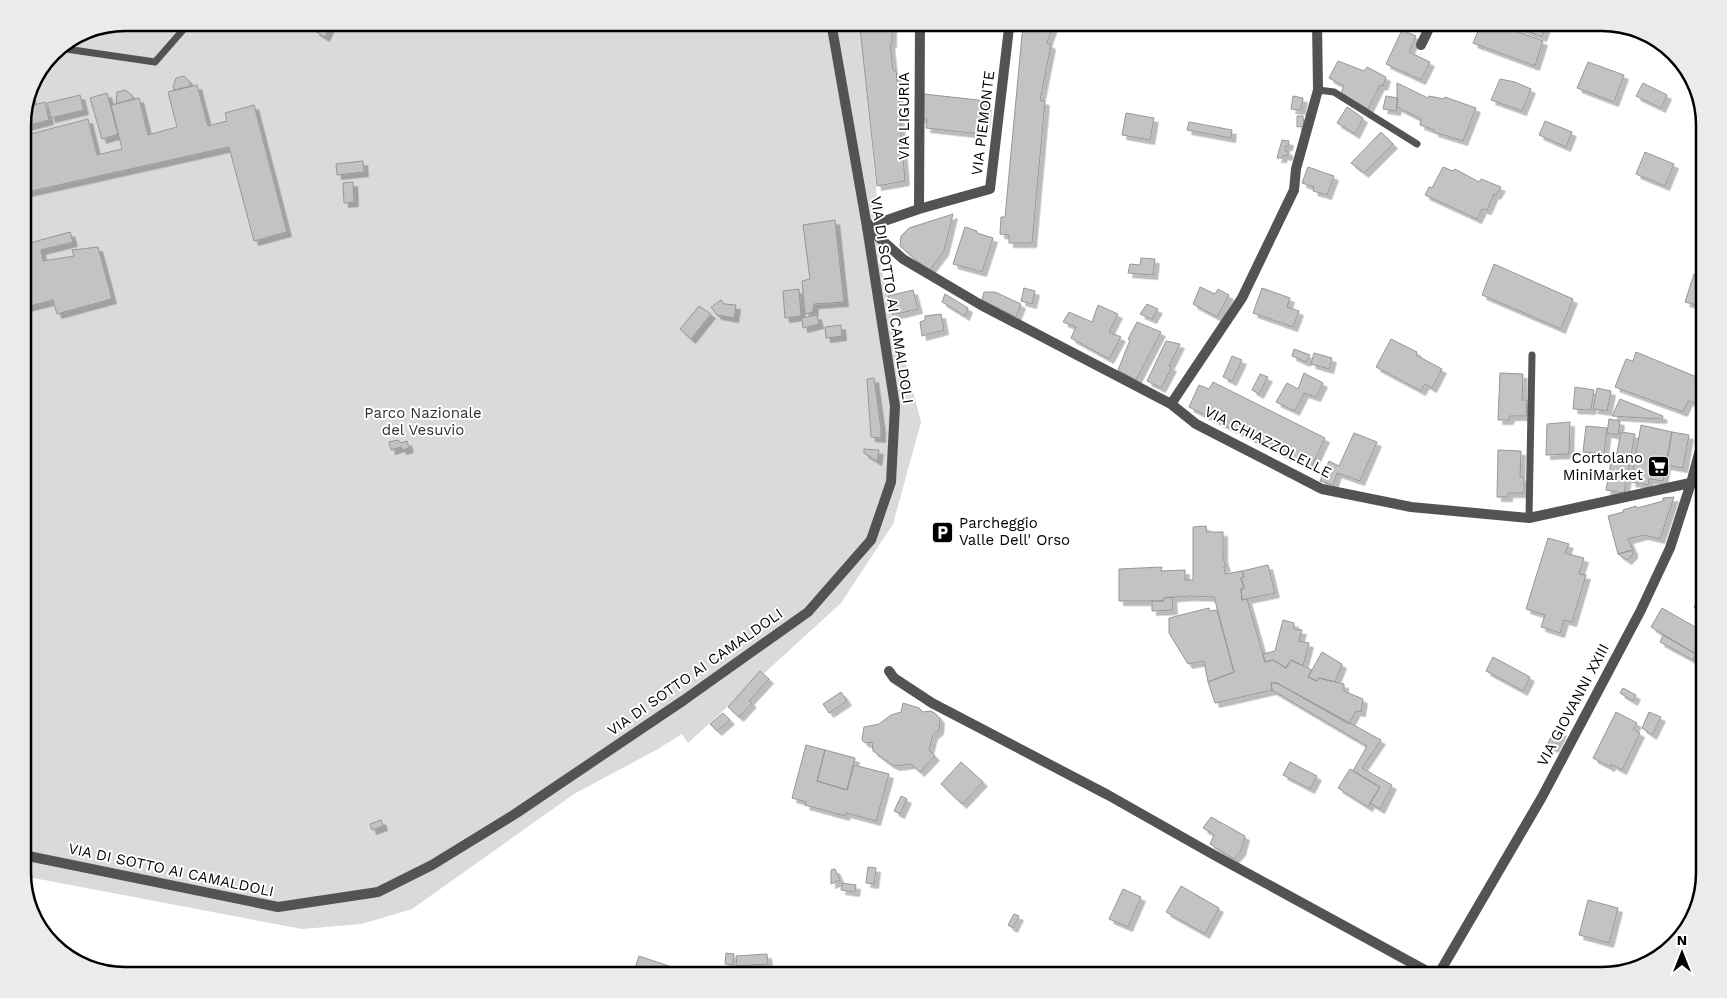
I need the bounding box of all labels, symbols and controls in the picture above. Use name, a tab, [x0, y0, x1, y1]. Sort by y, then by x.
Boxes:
street label: VIA PIEMONTE	[968, 70, 998, 176]
street label: VIA LIGURIA	[895, 72, 913, 160]
street label: VIA DI SOTTO AI CAMALDOLI	[867, 195, 917, 405]
street label: VIA CHIAZZOLELLE	[1201, 402, 1335, 482]
park label: Parco Nazionale del Vesuvio	[364, 404, 482, 439]
place label: Cortolano MiniMarket	[1563, 449, 1644, 484]
supermarket icon: Cortolano MiniMarket	[1647, 455, 1671, 479]
place label: Parcheggio Valle Dell' Orso	[959, 514, 1070, 549]
parking icon: Parcheggio Valle Dell' Orso	[931, 520, 955, 544]
street label: VIA DI SOTTO AI CAMALDOLI	[604, 604, 786, 740]
street label: VIA GIOVANNI XXIII	[1533, 641, 1613, 769]
street label: VIA DI SOTTO AI CAMALDOLI	[67, 839, 275, 901]
north arrow	[1657, 928, 1707, 978]
text: N	[1677, 932, 1687, 948]

